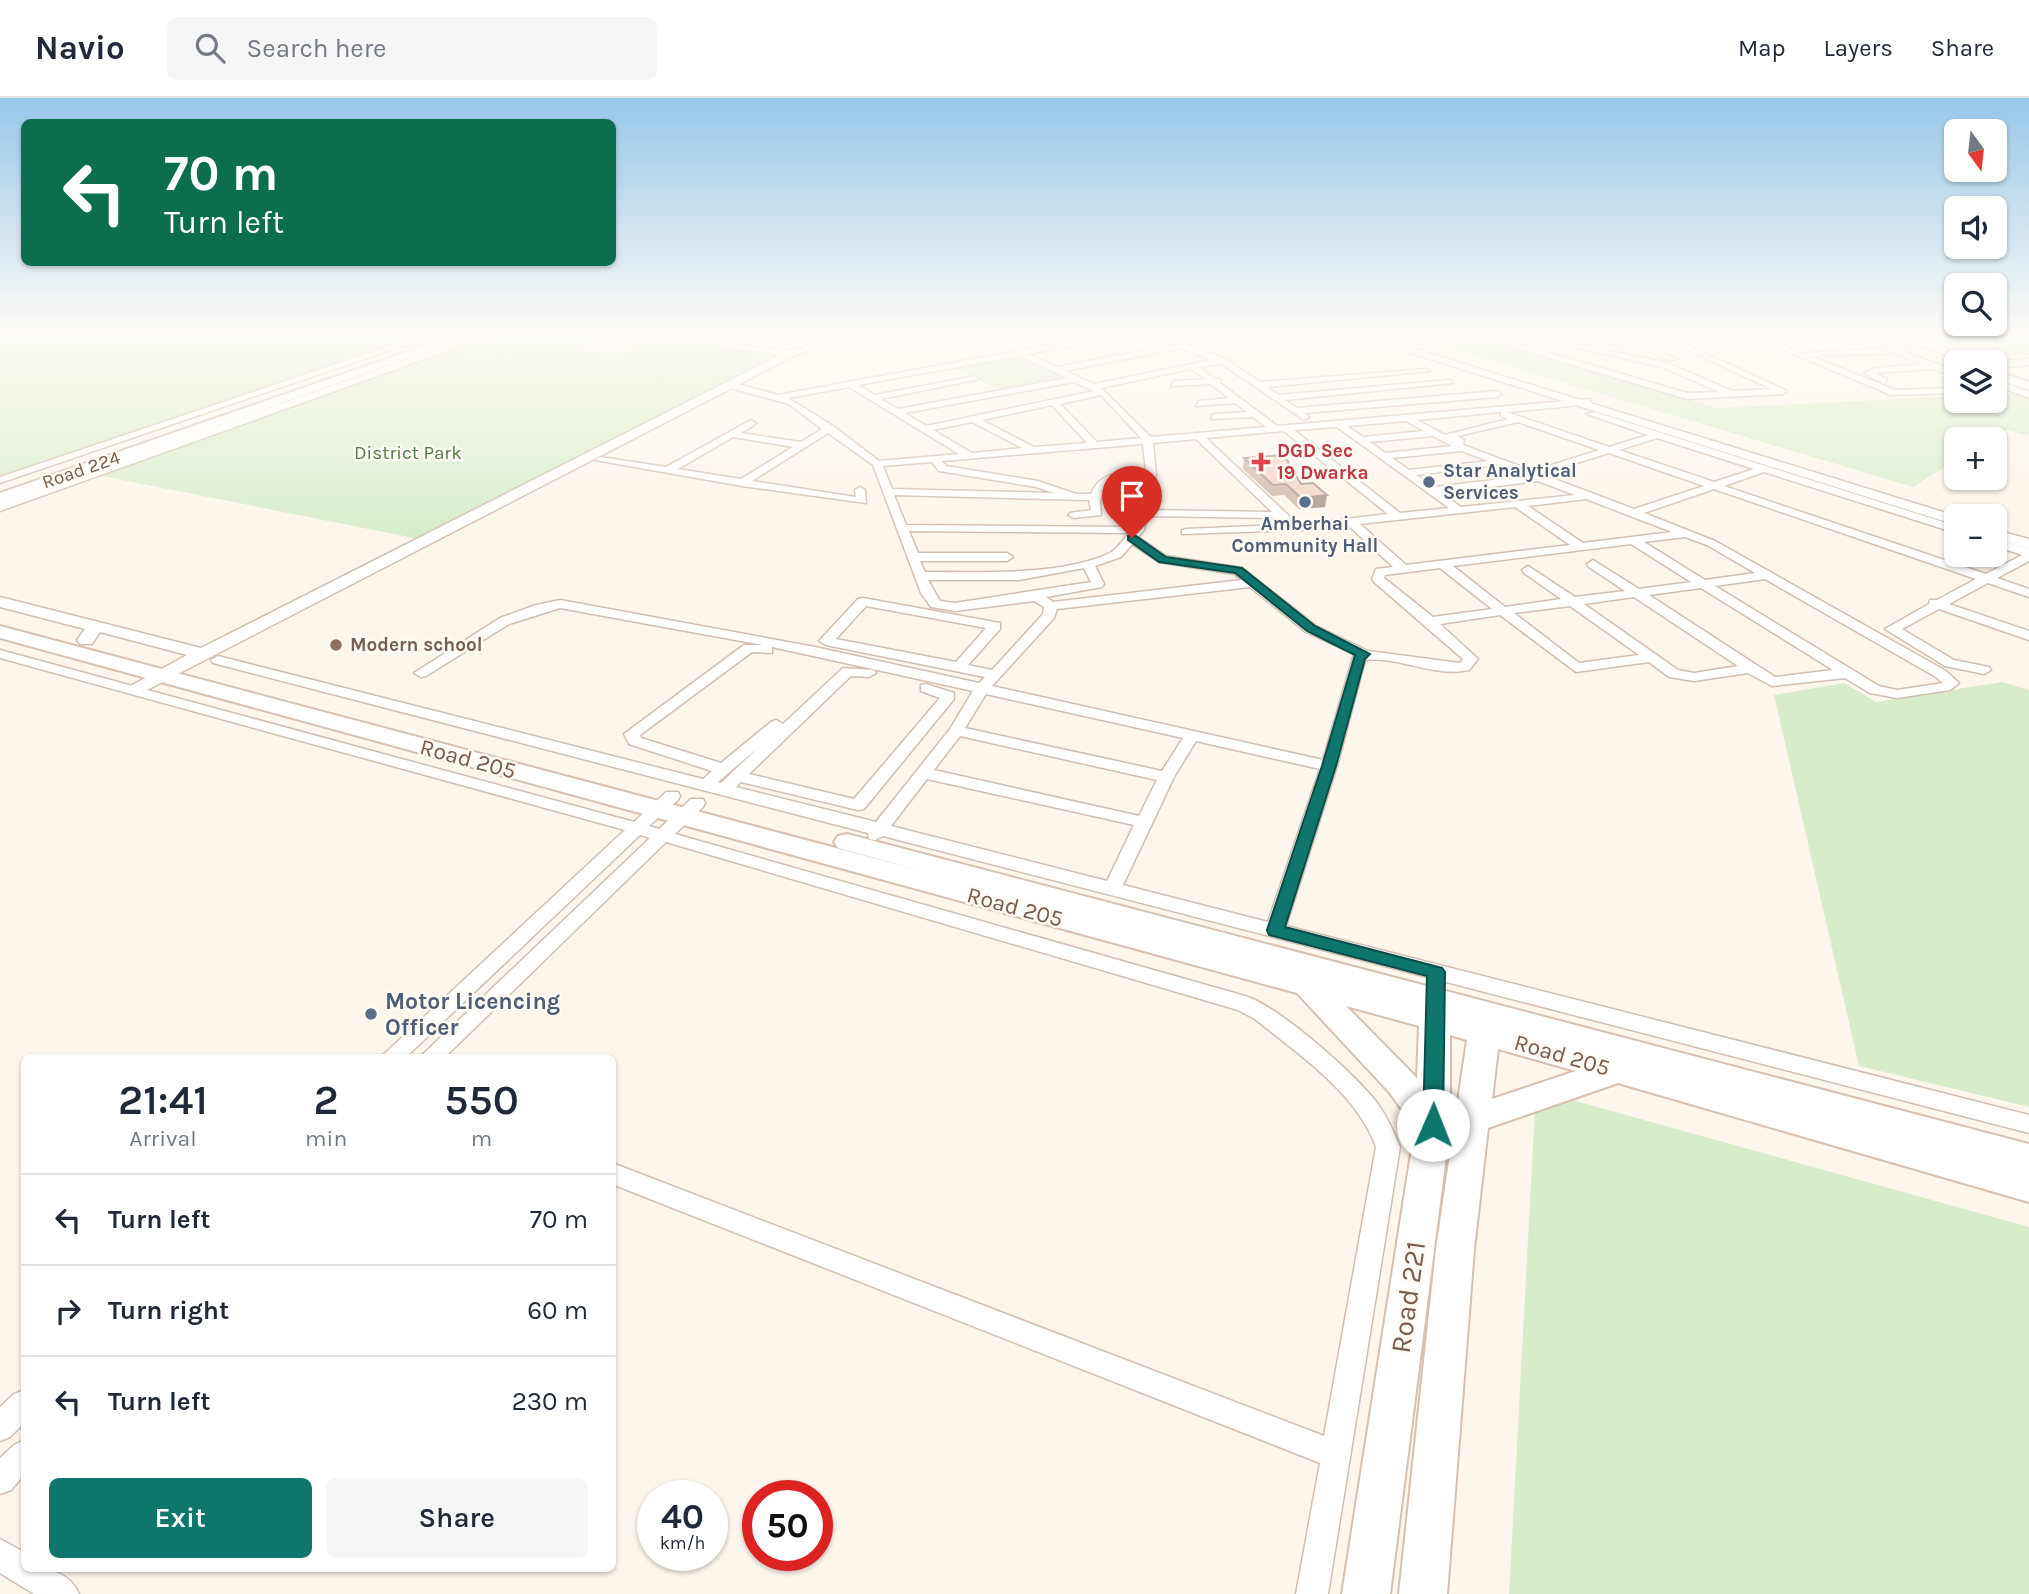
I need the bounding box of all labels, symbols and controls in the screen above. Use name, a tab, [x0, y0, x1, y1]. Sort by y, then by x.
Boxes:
search box	[167, 17, 657, 80]
text: Navio	[35, 29, 125, 67]
icon: search	[191, 29, 229, 67]
text: Search here	[247, 33, 386, 64]
text: Map	[1738, 34, 1786, 62]
text: Layers	[1824, 34, 1893, 62]
text: Share	[1931, 34, 1994, 62]
north arrow	[1944, 119, 2007, 182]
map controls	[1944, 119, 2007, 567]
text: 70 m	[164, 145, 278, 202]
icon: left	[49, 147, 140, 238]
button: sound	[1944, 196, 2007, 259]
text: Turn left	[164, 204, 284, 241]
button: search	[1944, 273, 2007, 336]
button: layers	[1944, 350, 2007, 413]
button: +	[1944, 427, 2007, 490]
place label: DGD Sec 19 Dwarka	[1277, 440, 1369, 484]
park label: District Park	[354, 442, 462, 464]
street label: Road 224	[39, 446, 123, 494]
marker: DGD Sec 19 Dwarka	[1251, 452, 1271, 472]
place label: Star Analytical Services	[1443, 460, 1577, 504]
pin	[1102, 466, 1162, 538]
marker: Star Analytical Services	[1421, 474, 1437, 490]
icon: arrive	[1113, 477, 1151, 515]
marker: Amberhai Community Hall	[1297, 494, 1313, 510]
button: −	[1944, 504, 2007, 567]
place label: Amberhai Community Hall	[1232, 513, 1378, 557]
place label: Modern school	[350, 634, 482, 656]
marker: Modern school	[328, 637, 344, 653]
street label: Road 205	[417, 733, 519, 785]
street label: Road 205	[964, 881, 1066, 933]
place label: Motor Licencing Officer	[385, 988, 560, 1041]
marker: Motor Licencing Officer	[363, 1006, 379, 1022]
street label: Road 205	[1511, 1028, 1613, 1082]
text: 21:41	[118, 1075, 208, 1125]
text: 2	[314, 1075, 339, 1125]
text: 550	[444, 1075, 519, 1125]
position arrow	[1396, 1088, 1470, 1162]
text: Arrival	[129, 1125, 197, 1152]
text: min	[305, 1125, 347, 1152]
text: m	[471, 1125, 492, 1152]
icon: left	[49, 1201, 87, 1239]
text: Turn left	[108, 1204, 210, 1235]
text: 70 m	[530, 1204, 588, 1235]
street label: Road 221	[1384, 1239, 1432, 1355]
icon: right	[49, 1292, 87, 1330]
text: Turn right	[108, 1295, 229, 1326]
text: 60 m	[527, 1295, 588, 1326]
icon: left	[49, 1383, 87, 1421]
text: Turn left	[108, 1386, 210, 1417]
text: 230 m	[512, 1386, 588, 1417]
button: Exit	[49, 1478, 312, 1558]
button: Share	[326, 1478, 588, 1558]
speed limit sign: 50	[742, 1480, 833, 1571]
text: 40	[661, 1496, 704, 1537]
text: km/h	[660, 1532, 705, 1554]

